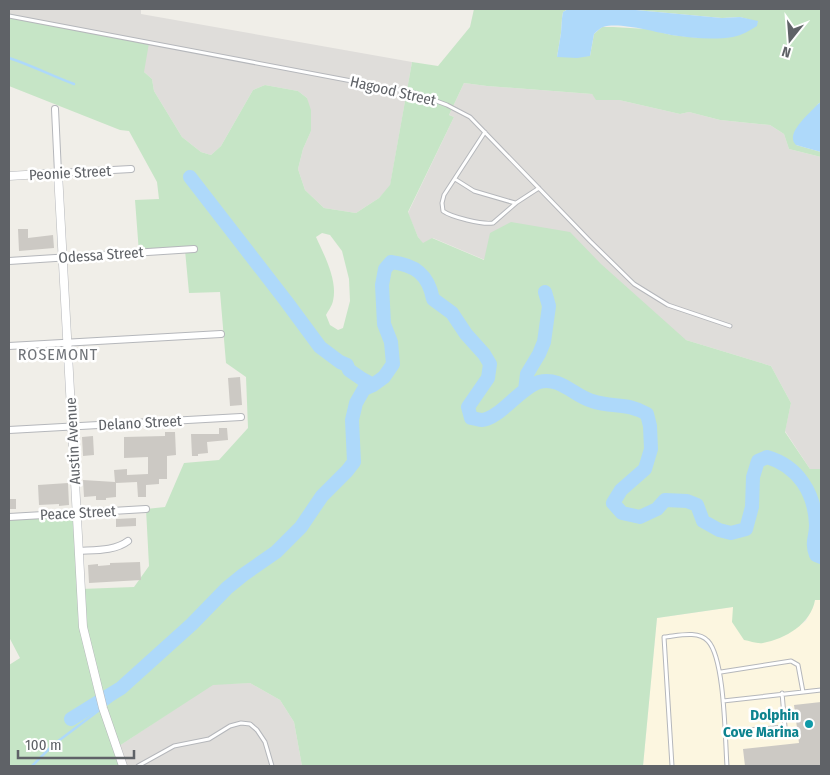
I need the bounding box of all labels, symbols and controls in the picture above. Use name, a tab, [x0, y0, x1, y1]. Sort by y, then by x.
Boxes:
north arrow	[765, 15, 815, 65]
text: N	[780, 43, 793, 61]
street label: Hagood Street	[348, 72, 438, 110]
street label: Peonie Street	[28, 162, 112, 184]
street label: Odessa Street	[58, 243, 144, 267]
district label: ROSEMONT	[18, 345, 98, 364]
street label: Austin Avenue	[62, 397, 84, 485]
street label: Delano Street	[98, 412, 182, 434]
street label: Peace Street	[40, 502, 116, 524]
place label: Dolphin Cove Marina	[723, 706, 800, 741]
marker: Dolphin Cove Marina	[803, 718, 815, 730]
scale bar	[18, 728, 134, 760]
text: 100 m	[25, 736, 62, 754]

